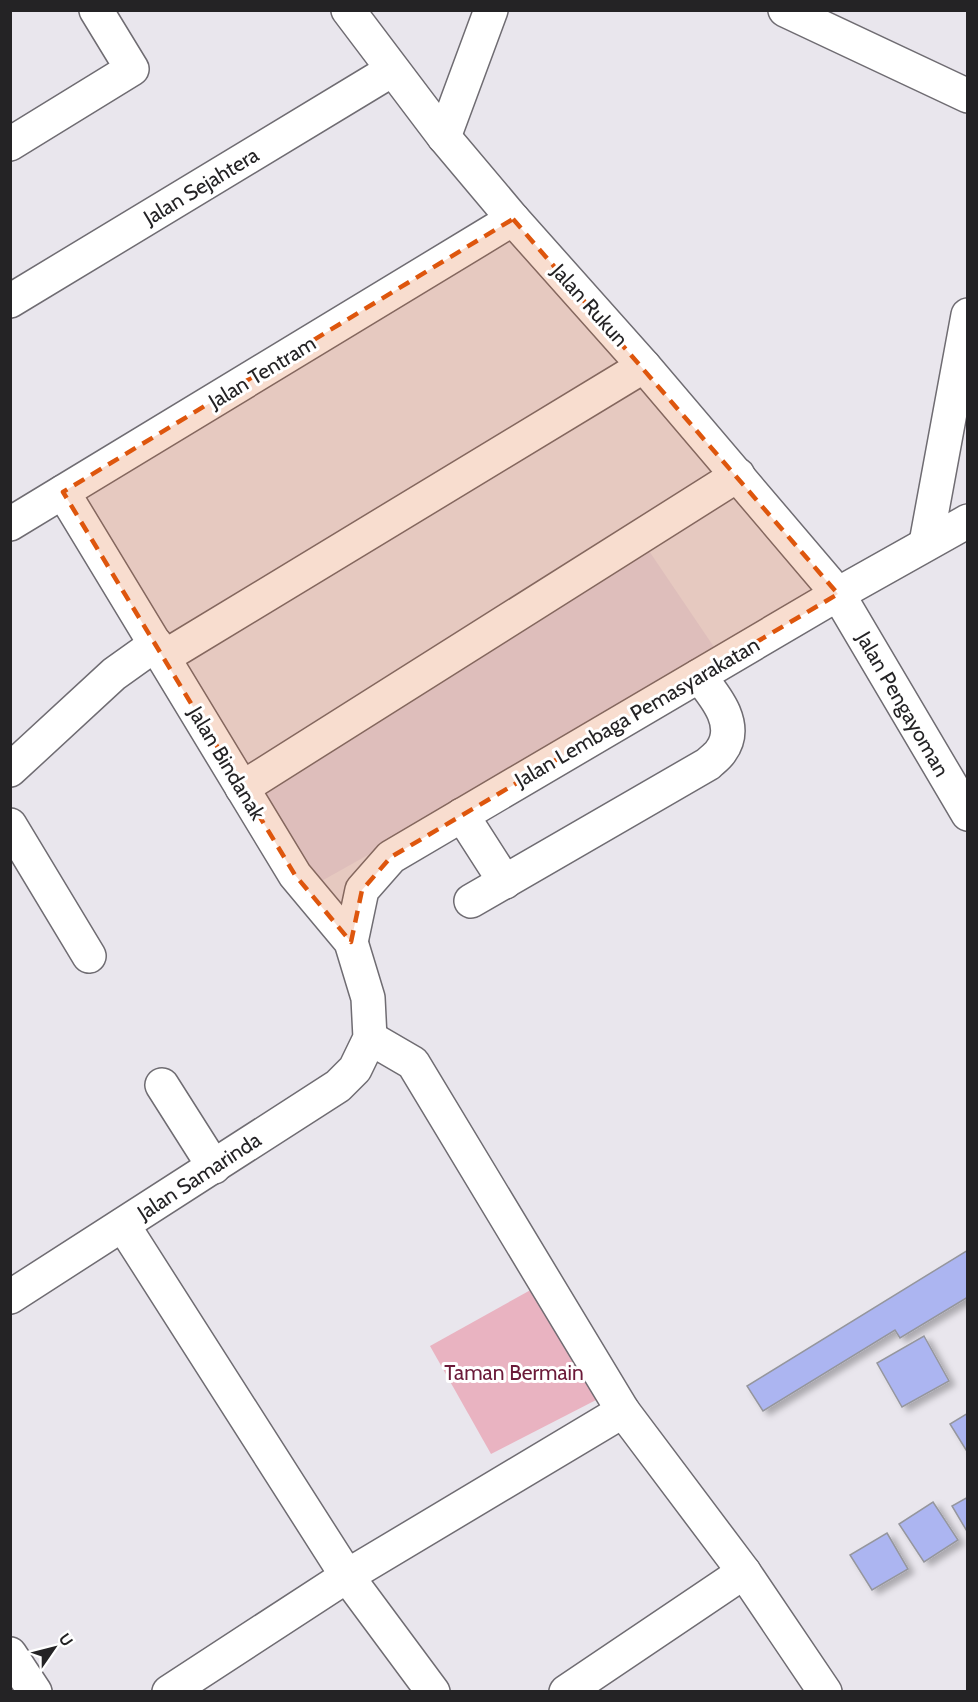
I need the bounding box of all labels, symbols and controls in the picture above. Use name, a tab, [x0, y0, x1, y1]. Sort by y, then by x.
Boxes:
street label: Jalan Sejahtera	[138, 142, 264, 232]
street label: Jalan Rukun	[546, 258, 634, 351]
street label: Jalan Tentram	[203, 330, 320, 414]
street label: Jalan Pengayoman	[851, 626, 955, 781]
street label: Jalan Lembaga Pemasyarakatan	[509, 632, 764, 793]
street label: Jalan Bindanak	[183, 701, 271, 825]
street label: Jalan Samarinda	[132, 1127, 265, 1226]
park label: Taman Bermain	[444, 1360, 584, 1385]
north arrow	[24, 1618, 84, 1678]
text: U	[55, 1630, 77, 1650]

